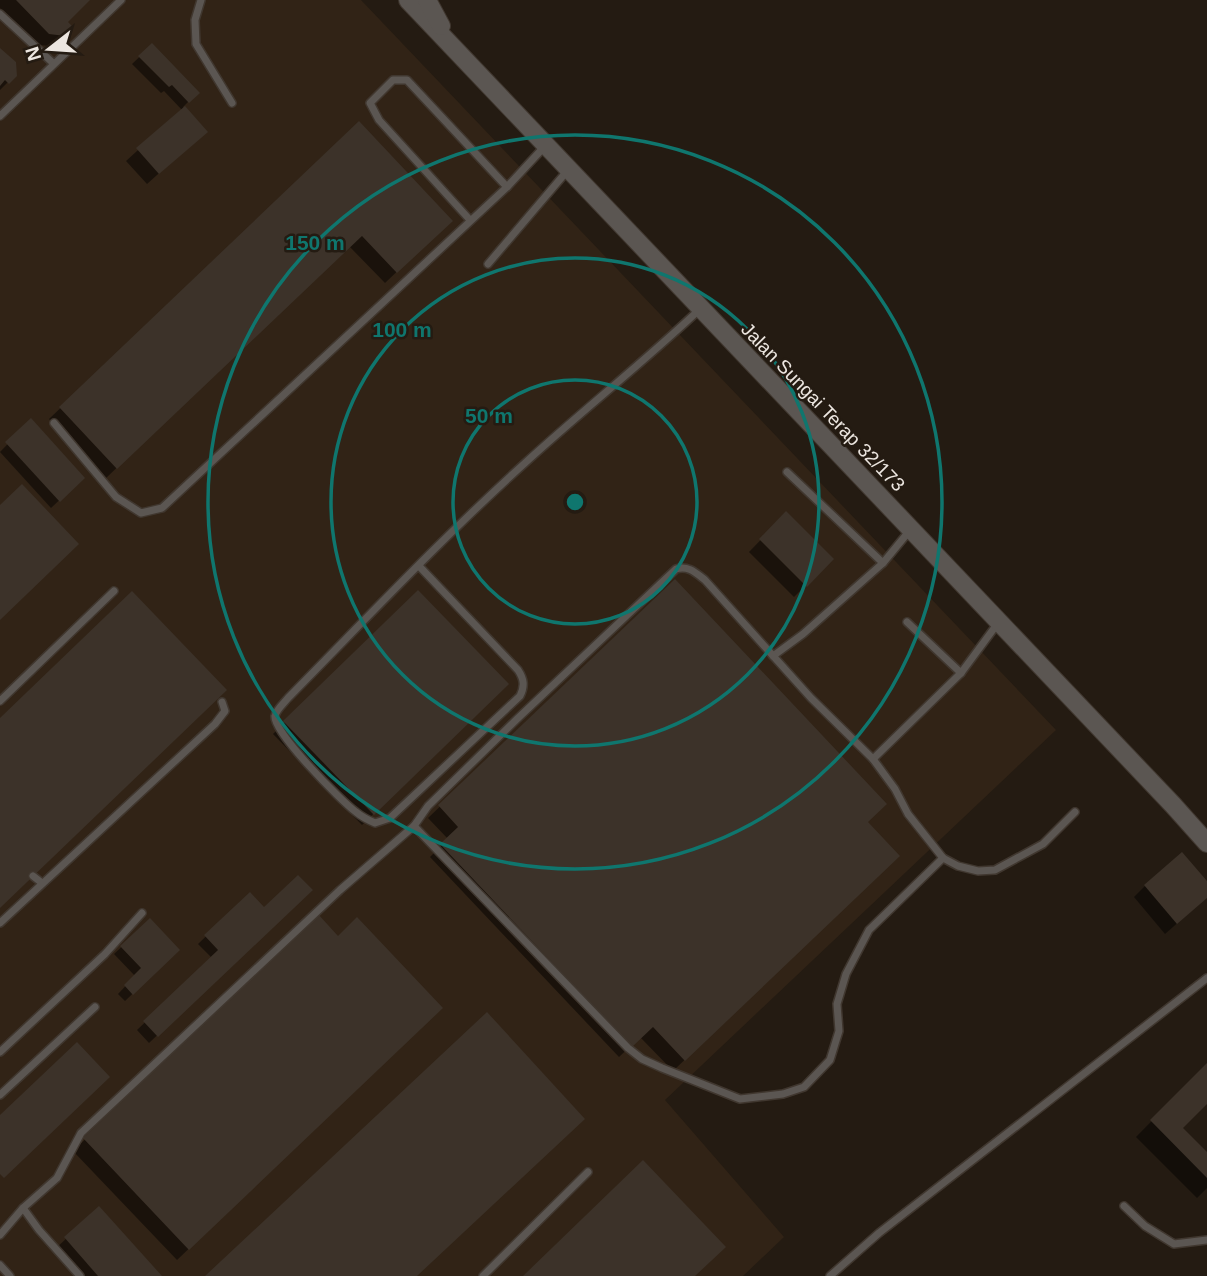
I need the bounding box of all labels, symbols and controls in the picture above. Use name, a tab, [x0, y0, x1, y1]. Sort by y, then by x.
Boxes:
north arrow	[14, 14, 84, 84]
text: N	[21, 44, 45, 63]
text: 150 m	[285, 231, 345, 254]
text: 100 m	[372, 318, 432, 341]
street label: Jalan Sungai Terap 32/173	[737, 319, 909, 495]
text: 50 m	[465, 404, 513, 427]
centre of rings	[563, 490, 587, 514]

